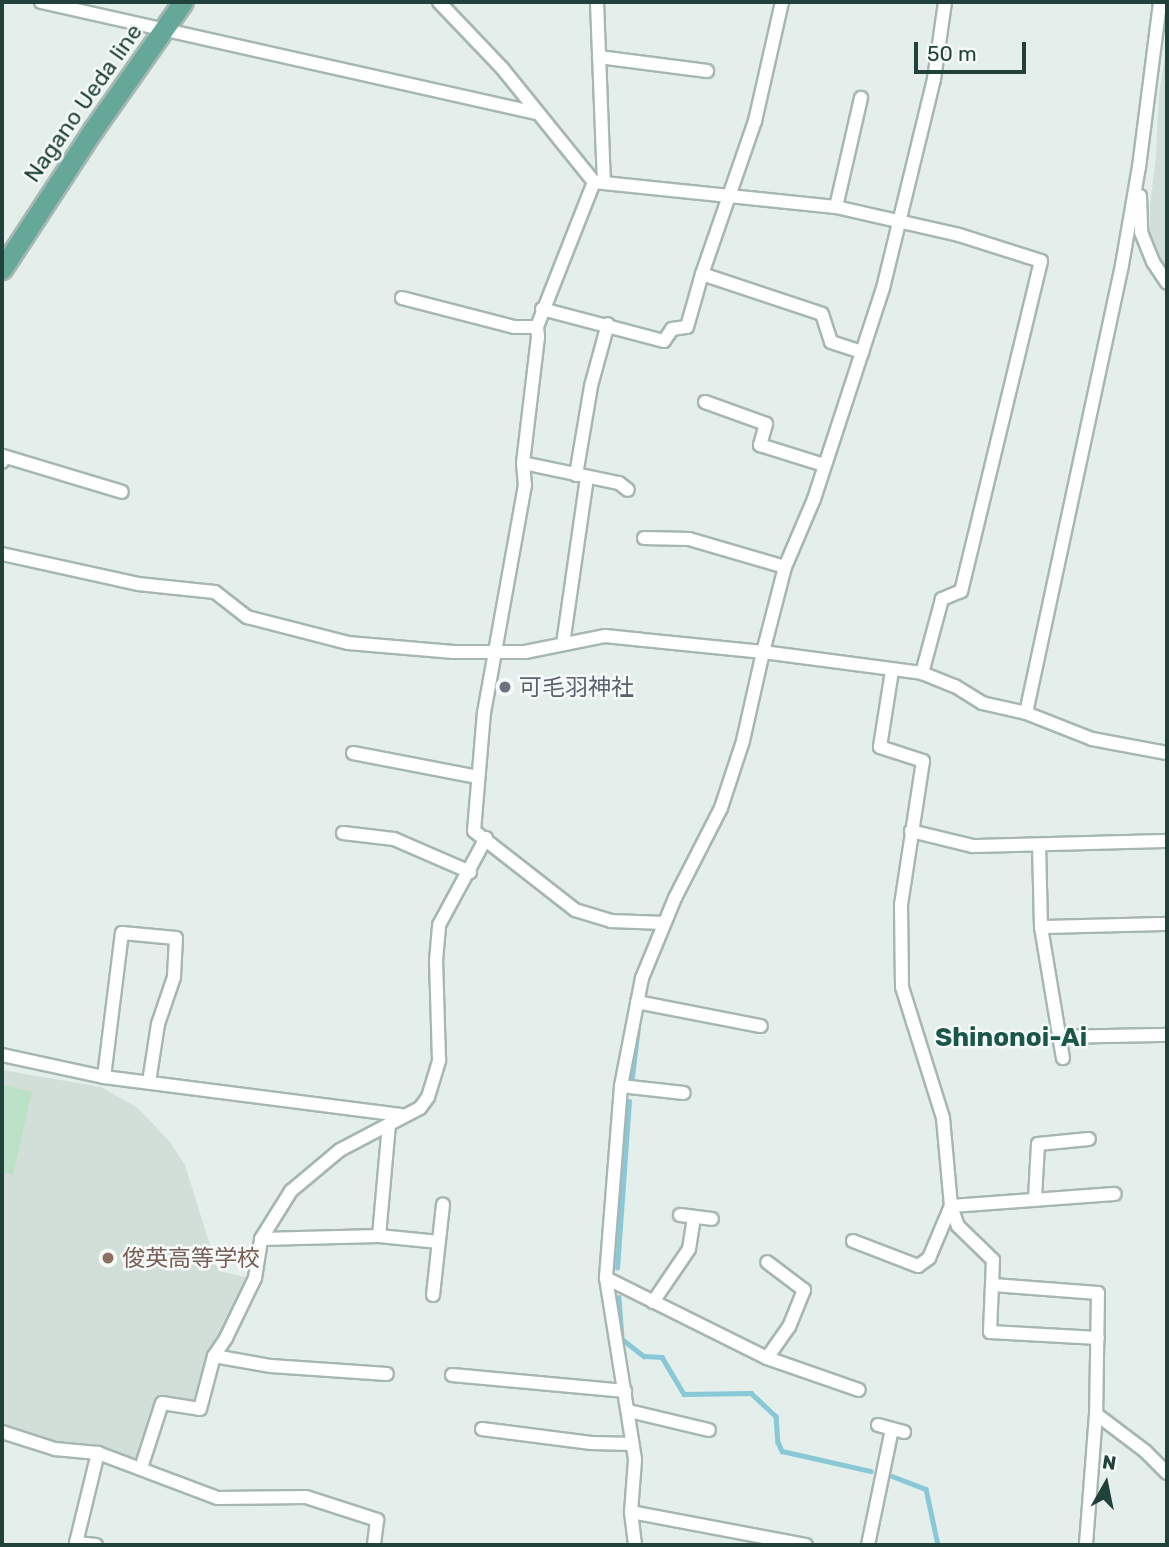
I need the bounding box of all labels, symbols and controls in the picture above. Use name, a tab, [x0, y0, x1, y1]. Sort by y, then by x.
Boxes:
street label: Nagano Ueda line	[18, 19, 148, 187]
scale bar	[917, 28, 1029, 72]
text: 50 m	[927, 41, 977, 66]
place label: 可毛羽神社	[519, 673, 634, 701]
marker: 可毛羽神社	[497, 679, 513, 695]
district label: Shinonoi-Ai	[935, 1022, 1087, 1054]
place label: 俊英高等学校	[122, 1244, 260, 1272]
marker: 俊英高等学校	[100, 1250, 116, 1266]
north arrow	[1071, 1449, 1141, 1519]
text: N	[1101, 1450, 1118, 1475]

